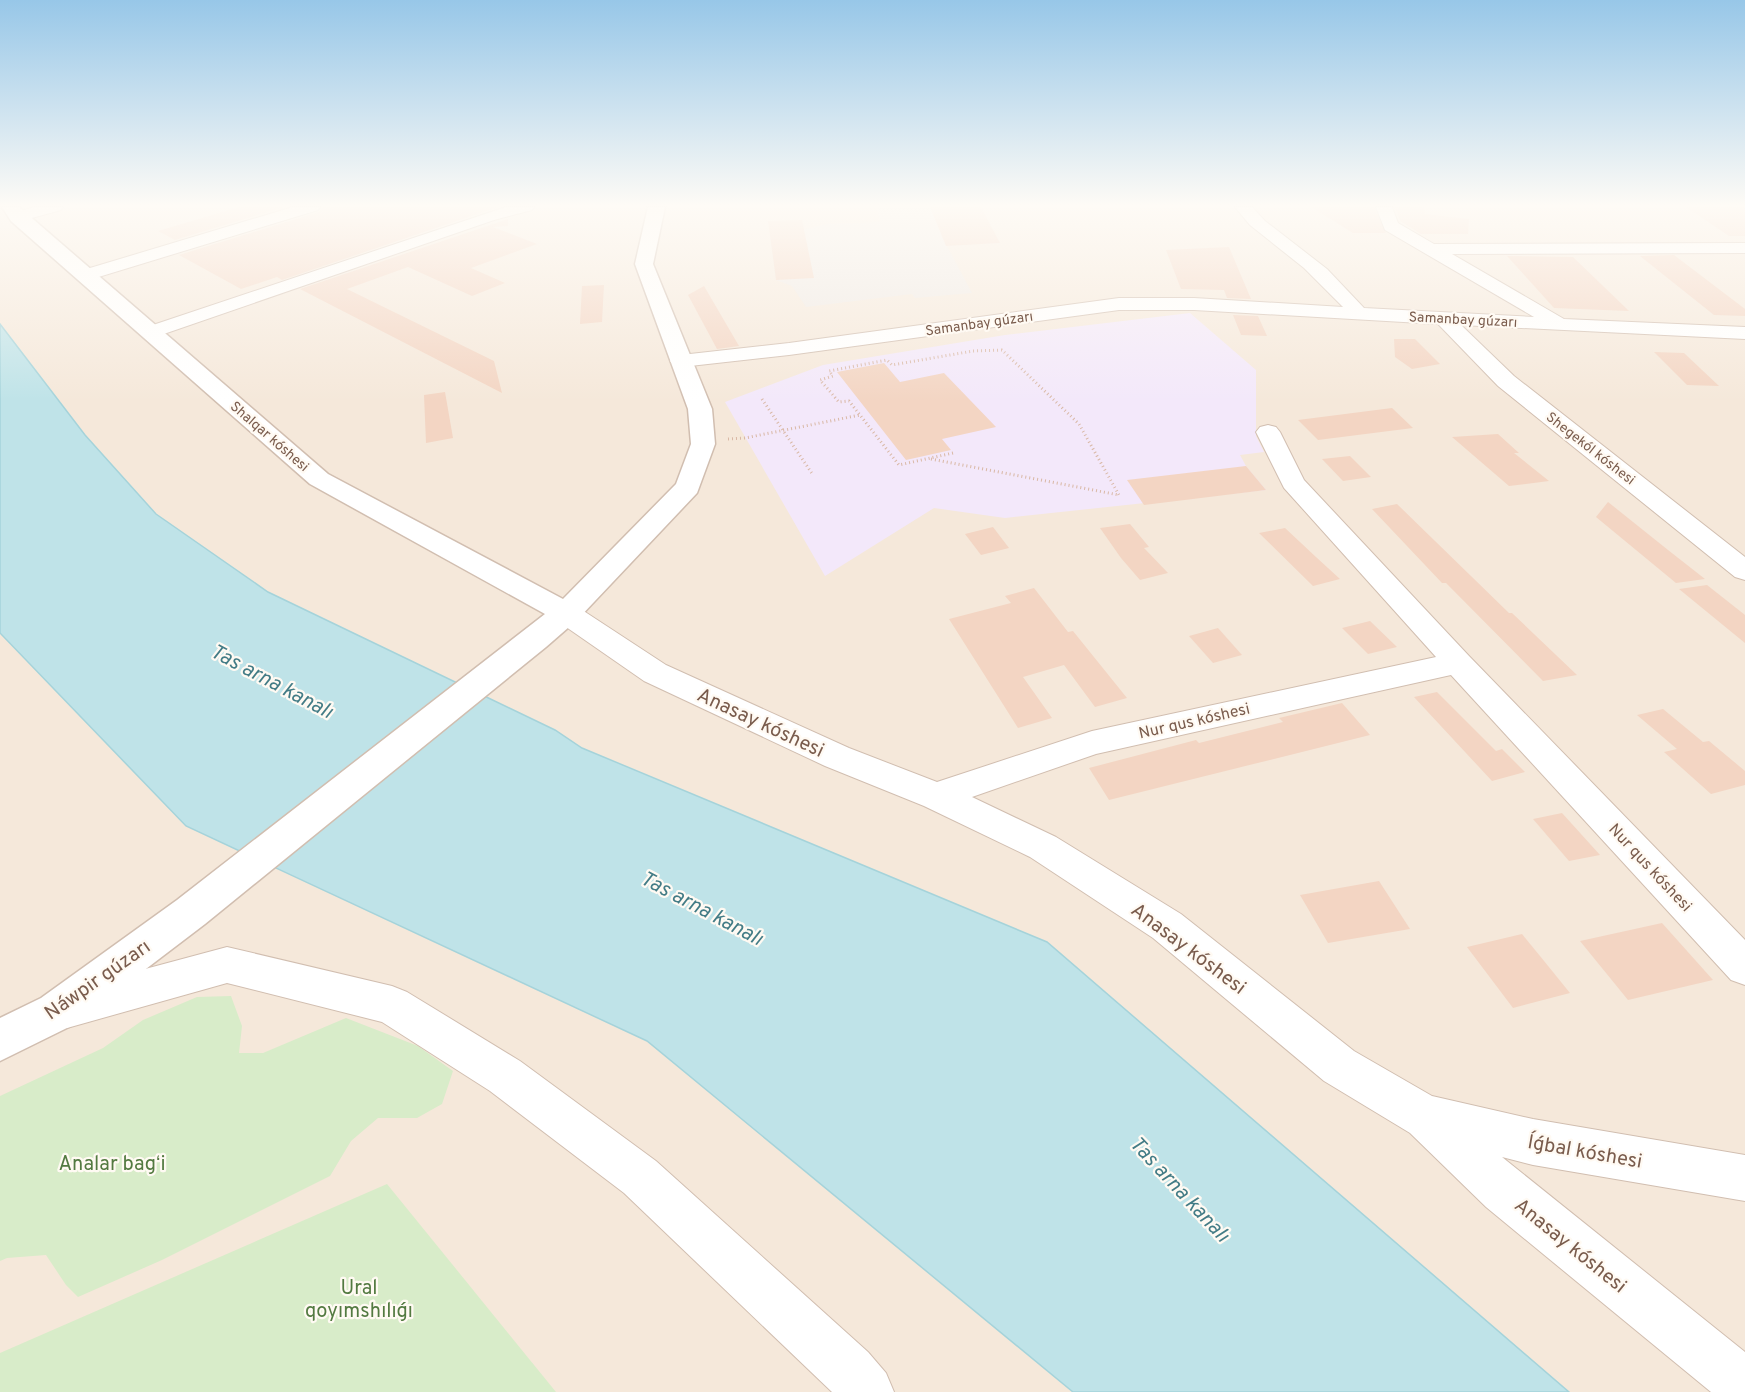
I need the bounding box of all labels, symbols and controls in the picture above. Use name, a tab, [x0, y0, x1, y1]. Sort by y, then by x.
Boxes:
street label: Samanbay gúzarı	[924, 309, 1034, 340]
street label: Samanbay gúzarı	[1408, 309, 1518, 332]
street label: Shalqar kóshesi	[226, 398, 312, 476]
street label: Shegekól kóshesi	[1542, 409, 1638, 489]
water label: Tas arna kanalı	[205, 639, 338, 726]
street label: Anasay kóshesi	[692, 683, 828, 765]
street label: Nur qus kóshesi	[1137, 699, 1252, 744]
street label: Nur qus kóshesi	[1604, 820, 1696, 917]
water label: Tas arna kanalı	[635, 866, 768, 953]
street label: Anasay kóshesi	[1125, 898, 1251, 1001]
street label: Náwpir gúzarı	[40, 934, 156, 1027]
street label: Íǵbal kóshesi	[1525, 1128, 1644, 1176]
water label: Tas arna kanalı	[1123, 1131, 1235, 1249]
park label: Analar bagʻi	[58, 1152, 166, 1178]
street label: Anasay kóshesi	[1508, 1193, 1631, 1300]
park label: Ural qoyımshılıǵı	[305, 1276, 413, 1325]

